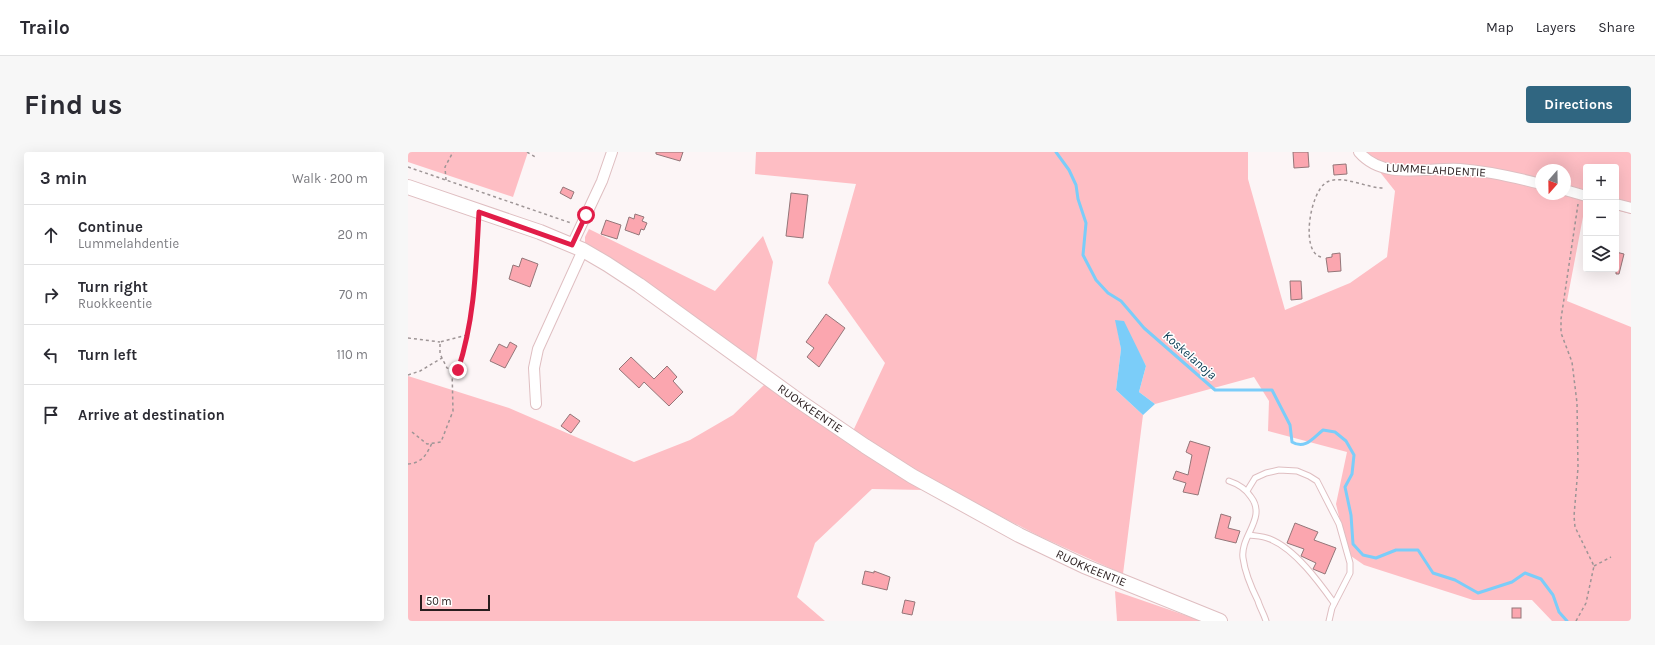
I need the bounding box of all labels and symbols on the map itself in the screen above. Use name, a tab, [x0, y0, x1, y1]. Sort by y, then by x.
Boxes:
street label: LUMMELAHDENTIE	[1386, 160, 1486, 180]
north arrow	[1535, 164, 1571, 200]
route start	[577, 206, 595, 224]
water label: Koskelanoja	[1160, 328, 1220, 383]
route end	[449, 361, 467, 379]
street label: RUOKKEENTIE	[775, 381, 845, 435]
street label: RUOKKEENTIE	[1054, 547, 1128, 589]
scale bar	[420, 593, 490, 612]

